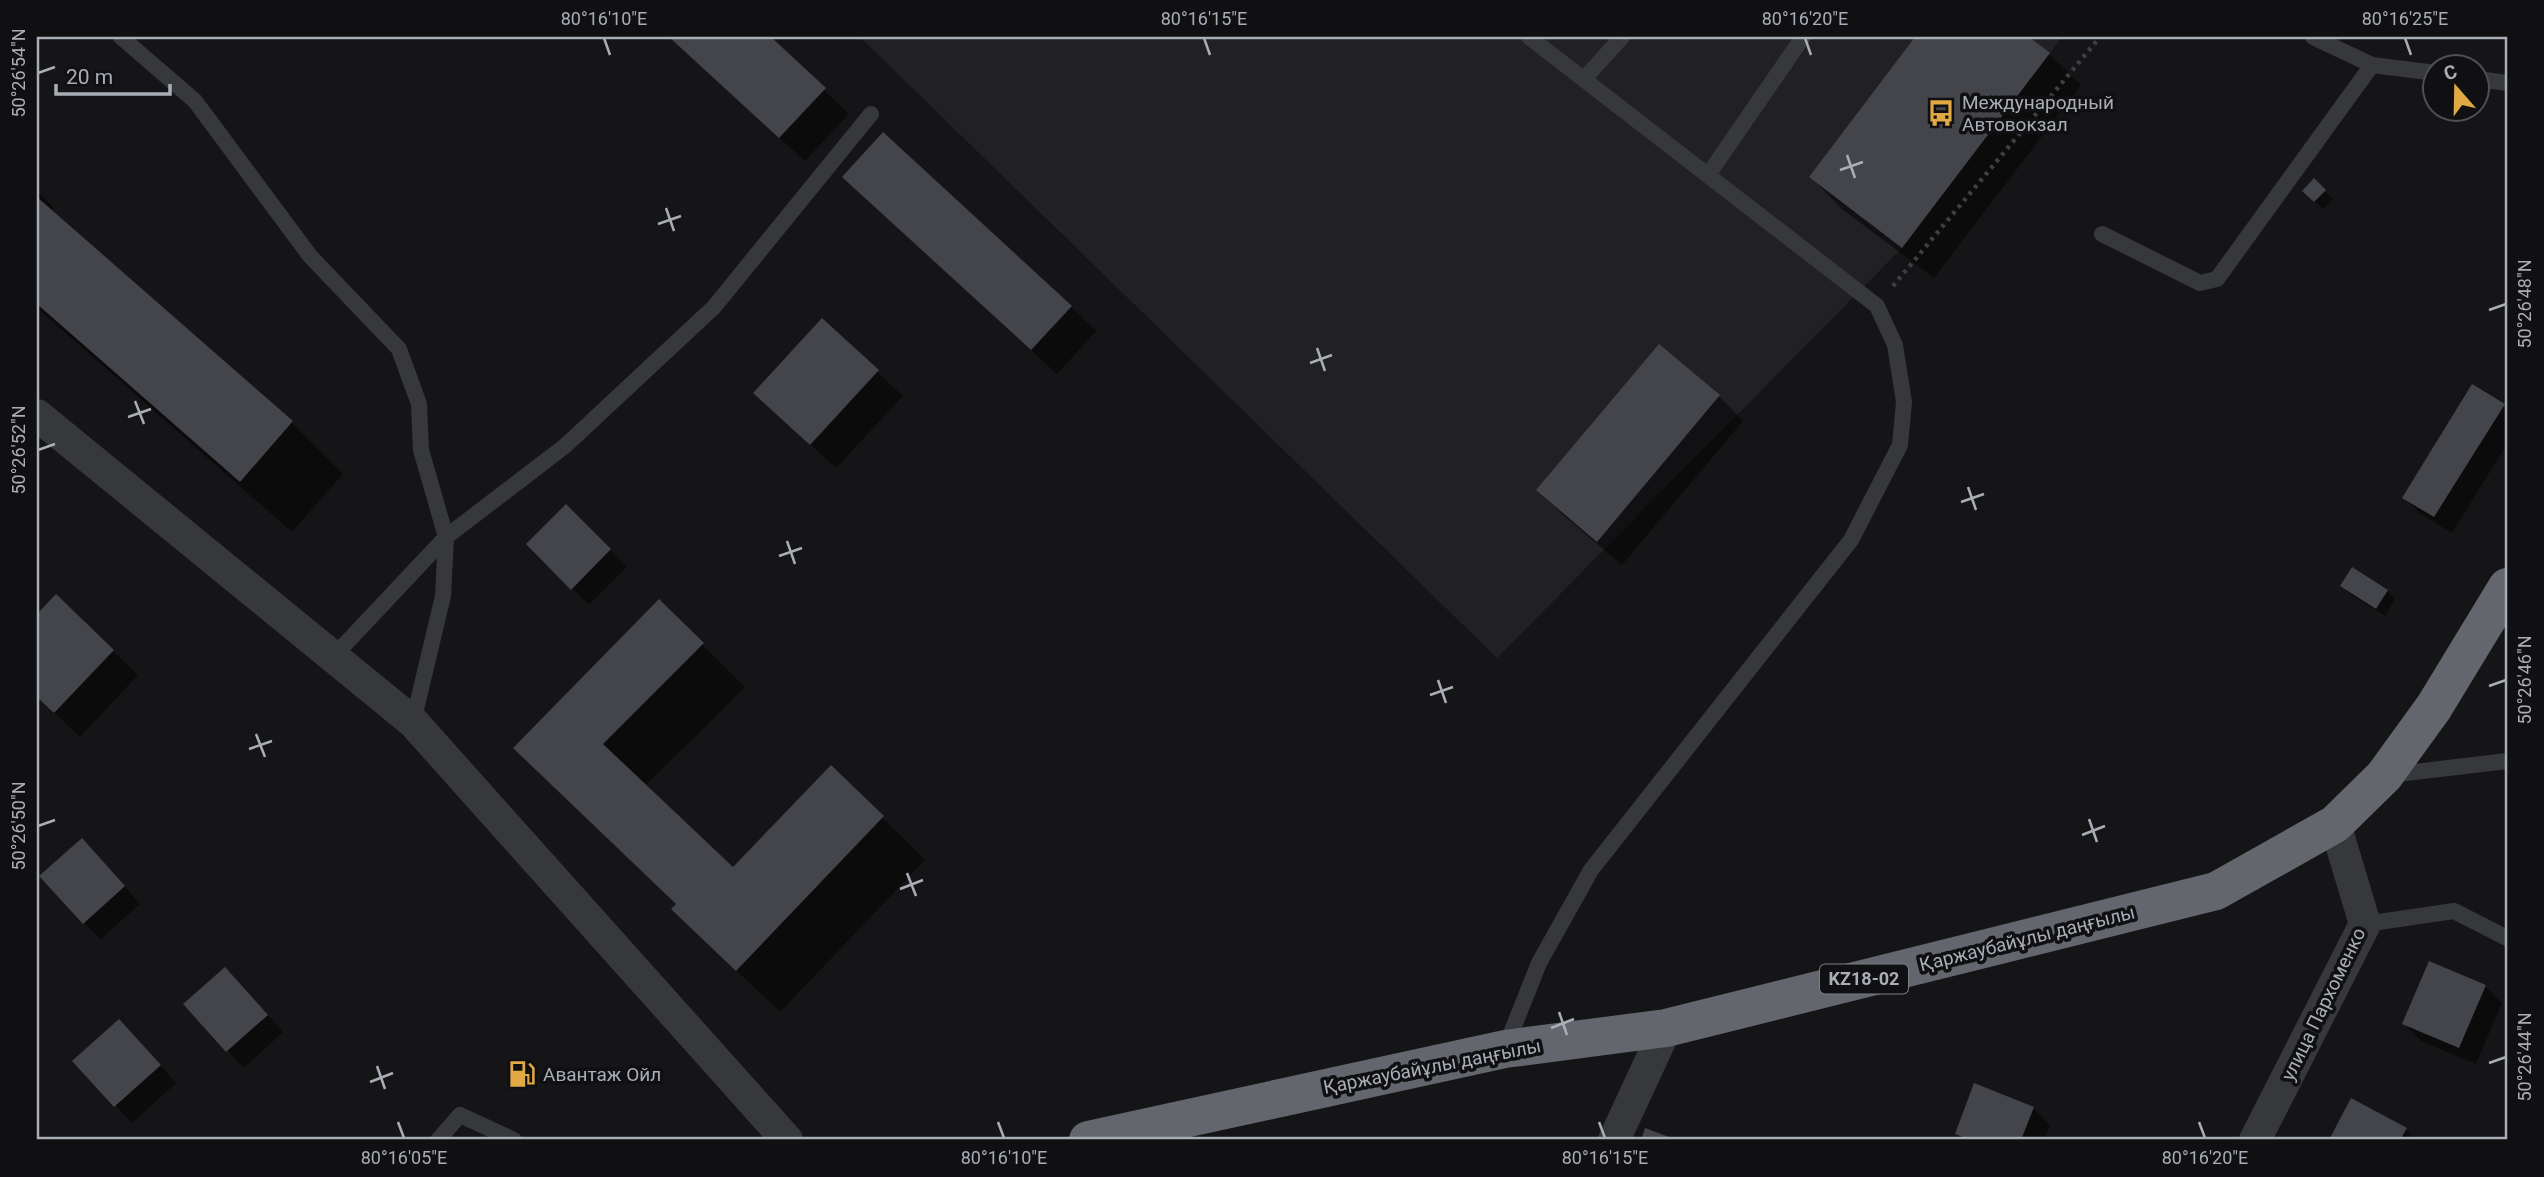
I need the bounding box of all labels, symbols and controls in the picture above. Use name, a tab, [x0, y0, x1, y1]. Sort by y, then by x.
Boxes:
text: 80°16'10"E	[561, 8, 647, 29]
text: 80°16'15"E	[1161, 8, 1247, 29]
text: 80°16'20"E	[1762, 8, 1848, 29]
text: 80°16'25"E	[2362, 8, 2448, 29]
text: 50°26'54"N	[8, 28, 29, 118]
scale bar	[56, 52, 170, 96]
north arrow	[2422, 52, 2492, 122]
text: С	[2441, 60, 2460, 85]
text: 20 m	[66, 65, 113, 89]
place label: Международный Автовокзал	[1962, 91, 2114, 136]
bus stop icon: Международный Автовокзал	[1926, 98, 1956, 128]
text: 50°26'48"N	[2514, 259, 2535, 349]
text: 50°26'52"N	[8, 405, 29, 495]
text: 50°26'46"N	[2514, 635, 2535, 725]
text: 50°26'50"N	[8, 781, 29, 871]
street label: Қаржаубайұлы даңғылы	[1917, 901, 2137, 976]
street label: улица Пархоменко	[2276, 924, 2370, 1084]
road number: KZ18-02	[1820, 964, 1908, 994]
text: 50°26'44"N	[2514, 1012, 2535, 1102]
street label: Қаржаубайұлы даңғылы	[1321, 1034, 1543, 1099]
fuel station icon: Авантаж Ойл	[507, 1059, 537, 1089]
place label: Авантаж Ойл	[543, 1063, 661, 1086]
text: 80°16'05"E	[361, 1147, 447, 1168]
text: 80°16'10"E	[961, 1147, 1047, 1168]
text: 80°16'15"E	[1562, 1147, 1648, 1168]
text: 80°16'20"E	[2162, 1147, 2248, 1168]

